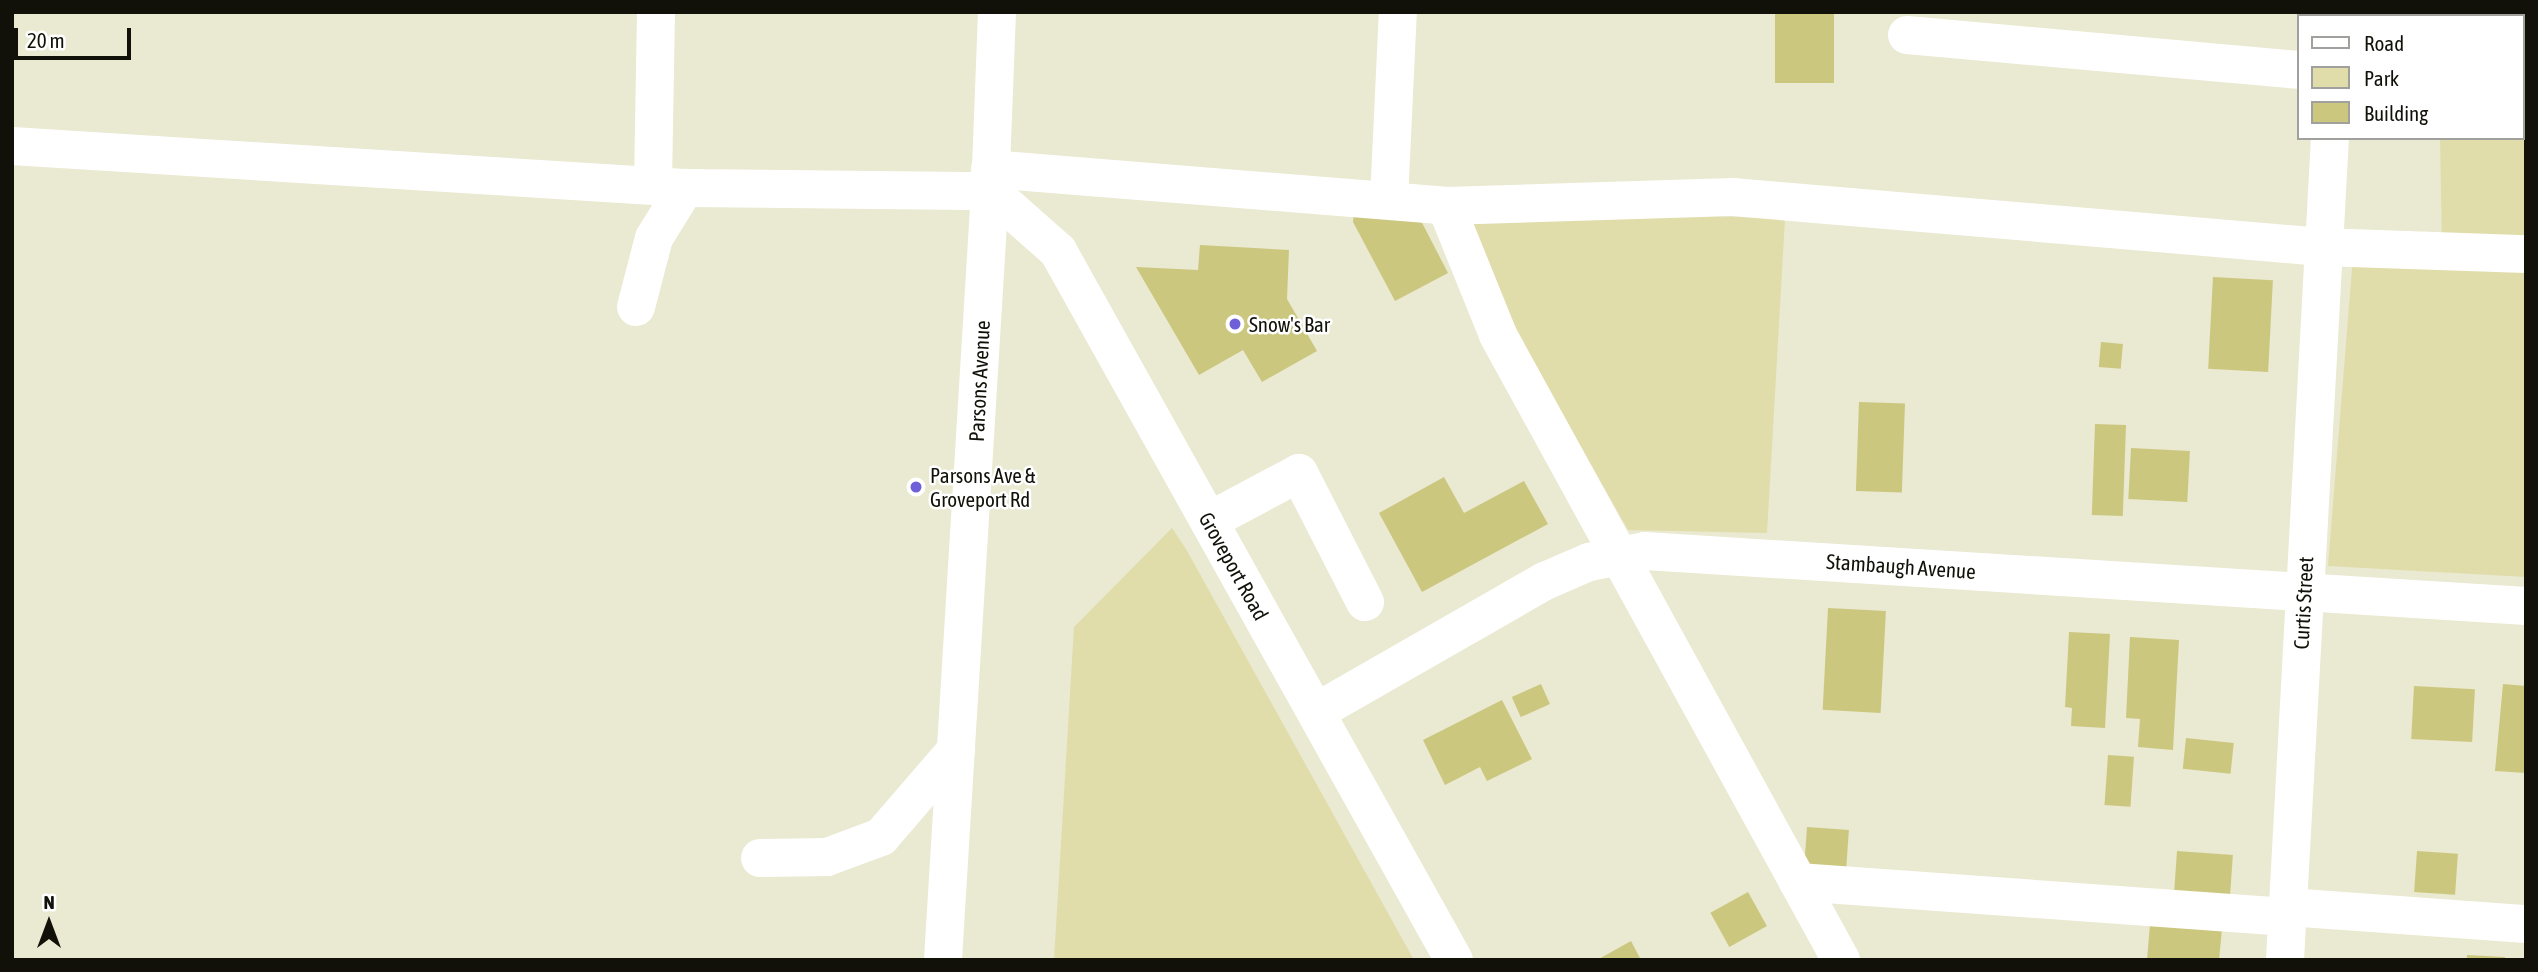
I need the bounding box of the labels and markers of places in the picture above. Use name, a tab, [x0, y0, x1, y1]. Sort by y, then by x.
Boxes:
place label: Snow's Bar	[1249, 311, 1330, 337]
marker: Snow's Bar	[1227, 316, 1243, 332]
place label: Parsons Ave & Groveport Rd	[930, 462, 1036, 512]
marker: Parsons Ave & Groveport Rd	[908, 479, 924, 495]

